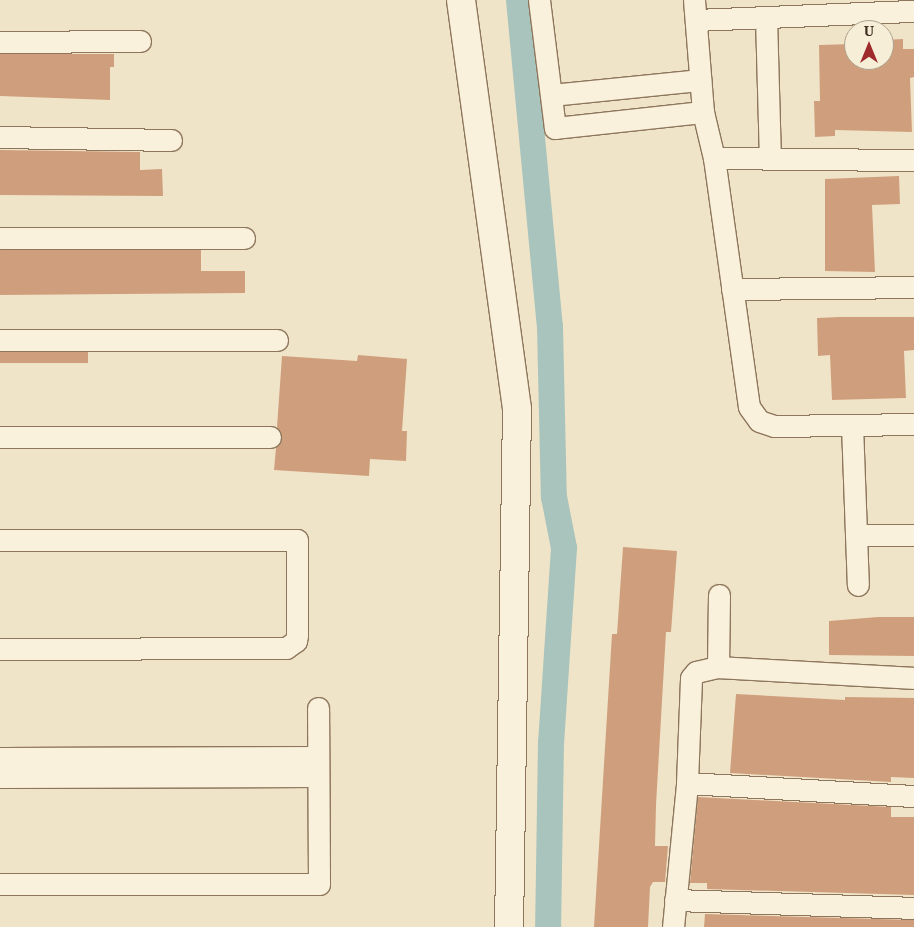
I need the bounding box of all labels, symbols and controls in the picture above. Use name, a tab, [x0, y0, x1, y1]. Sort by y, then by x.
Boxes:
north arrow	[844, 20, 894, 70]
text: U	[864, 21, 874, 40]

